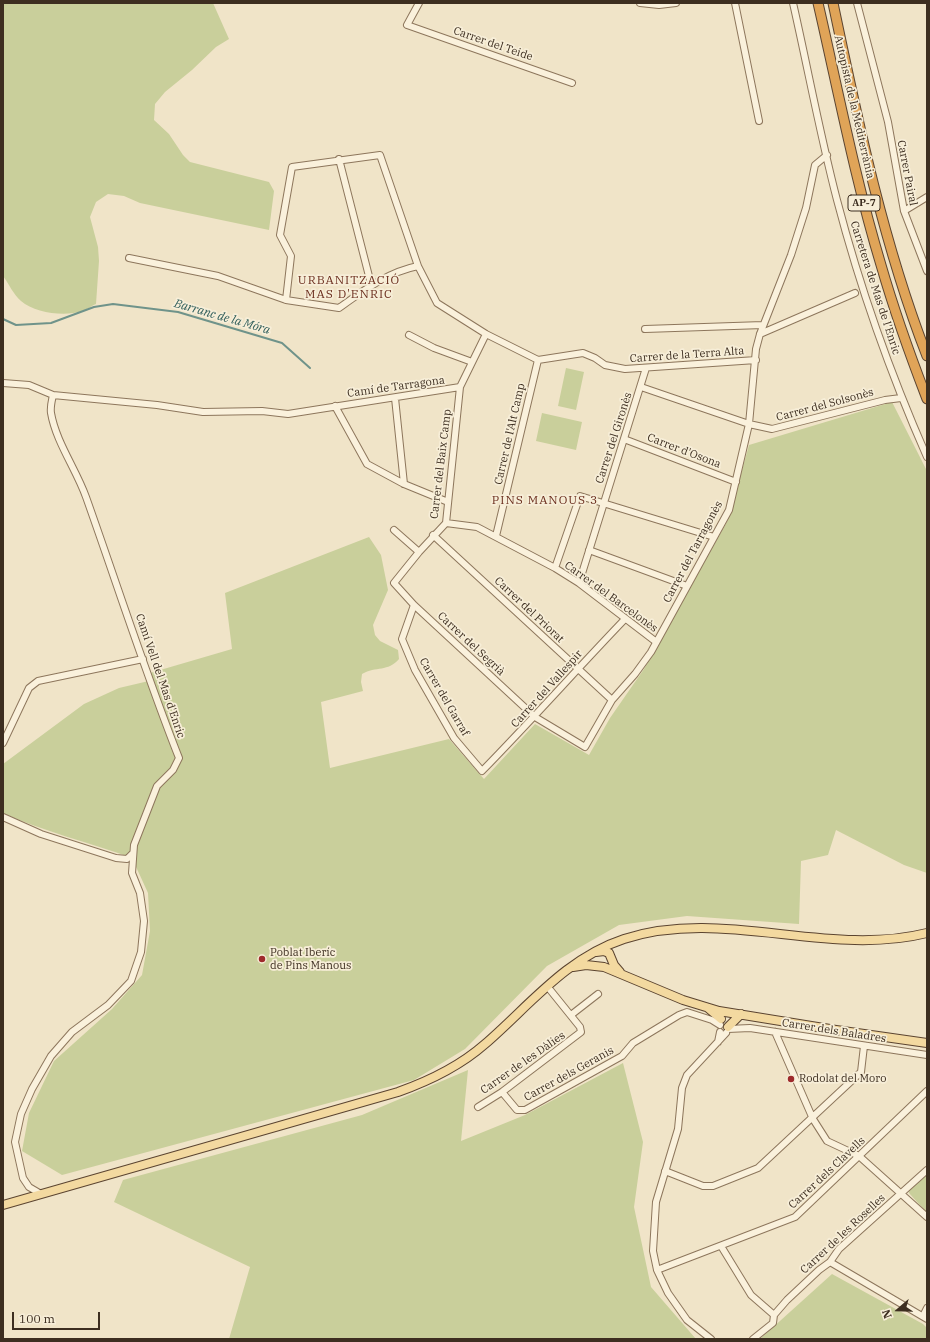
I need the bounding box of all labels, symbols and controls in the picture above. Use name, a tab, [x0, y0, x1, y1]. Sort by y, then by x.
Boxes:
street label: Carrer del Teide	[452, 24, 534, 64]
street label: Autopista de la Mediterrània	[831, 34, 877, 180]
street label: Carrer Pairal	[894, 139, 920, 207]
road number: AP-7	[848, 195, 880, 211]
street label: Carretera de Mas de l'Enric	[847, 220, 903, 356]
district label: URBANITZACIÓ MAS D'ENRIC	[298, 274, 400, 302]
water label: Barranc de la Móra	[172, 296, 272, 338]
street label: Carrer de la Terra Alta	[629, 344, 745, 366]
street label: Camí de Tarragona	[346, 374, 446, 400]
street label: Carrer de l'Alt Camp	[492, 382, 528, 486]
street label: Carrer del Solsonès	[775, 386, 875, 424]
street label: Carrer del Gironès	[593, 391, 635, 485]
street label: Carrer del Baix Camp	[428, 408, 454, 520]
street label: Carrer d'Osona	[645, 431, 723, 471]
district label: PINS MANOUS 3	[492, 494, 598, 508]
street label: Carrer del Tarragonès	[661, 499, 725, 605]
street label: Carrer del Barcelonès	[562, 559, 660, 635]
street label: Carrer del Priorat	[491, 574, 567, 646]
street label: Carrer del Segrià	[435, 609, 507, 679]
street label: Camí Vell del Mas d'Enric	[132, 612, 188, 740]
street label: Carrer del Vallespir	[509, 647, 585, 731]
street label: Carrer del Garraf	[416, 656, 472, 738]
place label: Poblat Iberíc de Pins Manous	[270, 946, 351, 972]
marker: Poblat Iberíc de Pins Manous	[257, 954, 267, 964]
street label: Carrer dels Baladres	[781, 1016, 887, 1046]
street label: Carrer de les Dàlies	[478, 1029, 568, 1097]
street label: Carrer dels Geranis	[522, 1044, 616, 1104]
place label: Rodolat del Moro	[799, 1072, 886, 1086]
marker: Rodolat del Moro	[786, 1074, 796, 1084]
street label: Carrer dels Clavells	[786, 1134, 868, 1212]
street label: Carrer de les Roselles	[798, 1191, 888, 1277]
north arrow	[878, 1290, 918, 1330]
scale bar	[14, 1304, 102, 1330]
text: N	[879, 1308, 895, 1321]
text: 100 m	[19, 1311, 55, 1326]

